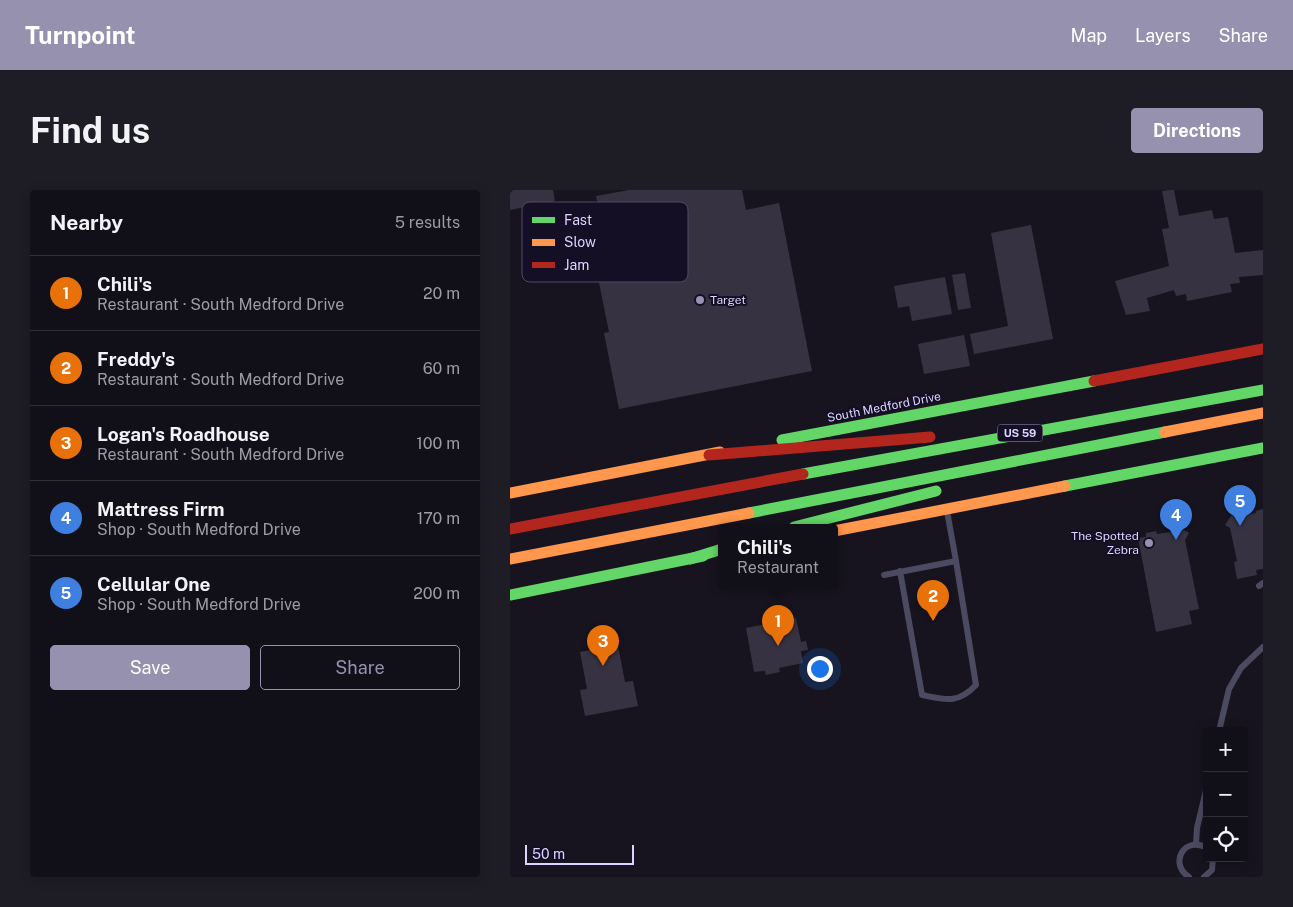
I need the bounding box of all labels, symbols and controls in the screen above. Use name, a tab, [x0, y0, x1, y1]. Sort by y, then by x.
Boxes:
text: Turnpoint	[25, 21, 135, 49]
text: Map	[1071, 25, 1107, 46]
text: Layers	[1135, 25, 1191, 46]
text: Share	[1219, 25, 1268, 46]
button: Directions	[1131, 108, 1263, 153]
text: Find us	[30, 110, 150, 151]
legend	[522, 202, 688, 282]
text: Nearby	[50, 210, 123, 235]
text: Fast	[564, 212, 592, 228]
text: 5 results	[395, 213, 460, 232]
text: Slow	[564, 234, 596, 250]
text: Jam	[564, 257, 589, 273]
text: Chili's	[97, 273, 152, 295]
text: 1	[63, 284, 69, 303]
text: 20 m	[423, 284, 460, 303]
place label: Target	[710, 293, 746, 307]
marker: Target	[694, 294, 706, 306]
text: Restaurant · South Medford Drive	[97, 295, 344, 314]
text: Freddy's	[97, 348, 175, 370]
text: 2	[61, 359, 71, 378]
text: 60 m	[423, 359, 460, 378]
text: Restaurant · South Medford Drive	[97, 370, 344, 389]
street label: South Medford Drive	[826, 389, 942, 425]
text: Logan's Roadhouse	[97, 423, 270, 445]
road number: US 59	[998, 424, 1042, 442]
text: 3	[61, 434, 71, 453]
text: 100 m	[416, 434, 460, 453]
text: Restaurant · South Medford Drive	[97, 445, 344, 464]
pin: 5	[1224, 485, 1256, 526]
text: Mattress Firm	[97, 498, 224, 520]
pin: 4	[1160, 499, 1192, 540]
text: 4	[61, 509, 71, 528]
text: 170 m	[417, 509, 460, 528]
text: Shop · South Medford Drive	[97, 520, 301, 539]
popup	[718, 524, 838, 589]
place label: The Spotted Zebra	[1071, 529, 1139, 557]
text: Chili's	[737, 536, 792, 558]
marker: The Spotted Zebra	[1143, 537, 1155, 549]
text: Restaurant	[737, 558, 819, 577]
text: Cellular One	[97, 573, 211, 595]
pin: 2	[917, 580, 949, 621]
text: 5	[61, 584, 71, 603]
text: 200 m	[413, 584, 460, 603]
text: Shop · South Medford Drive	[97, 595, 301, 614]
pin: 1	[762, 605, 794, 646]
pin: 3	[587, 625, 619, 666]
button: Save	[50, 645, 250, 690]
button: Share	[260, 645, 460, 690]
your location	[807, 656, 833, 682]
map controls	[1203, 727, 1248, 862]
button: +	[1203, 727, 1248, 772]
button: −	[1203, 772, 1248, 817]
button: locate	[1203, 817, 1248, 862]
scale bar	[525, 842, 634, 865]
text: 50 m	[532, 846, 565, 862]

